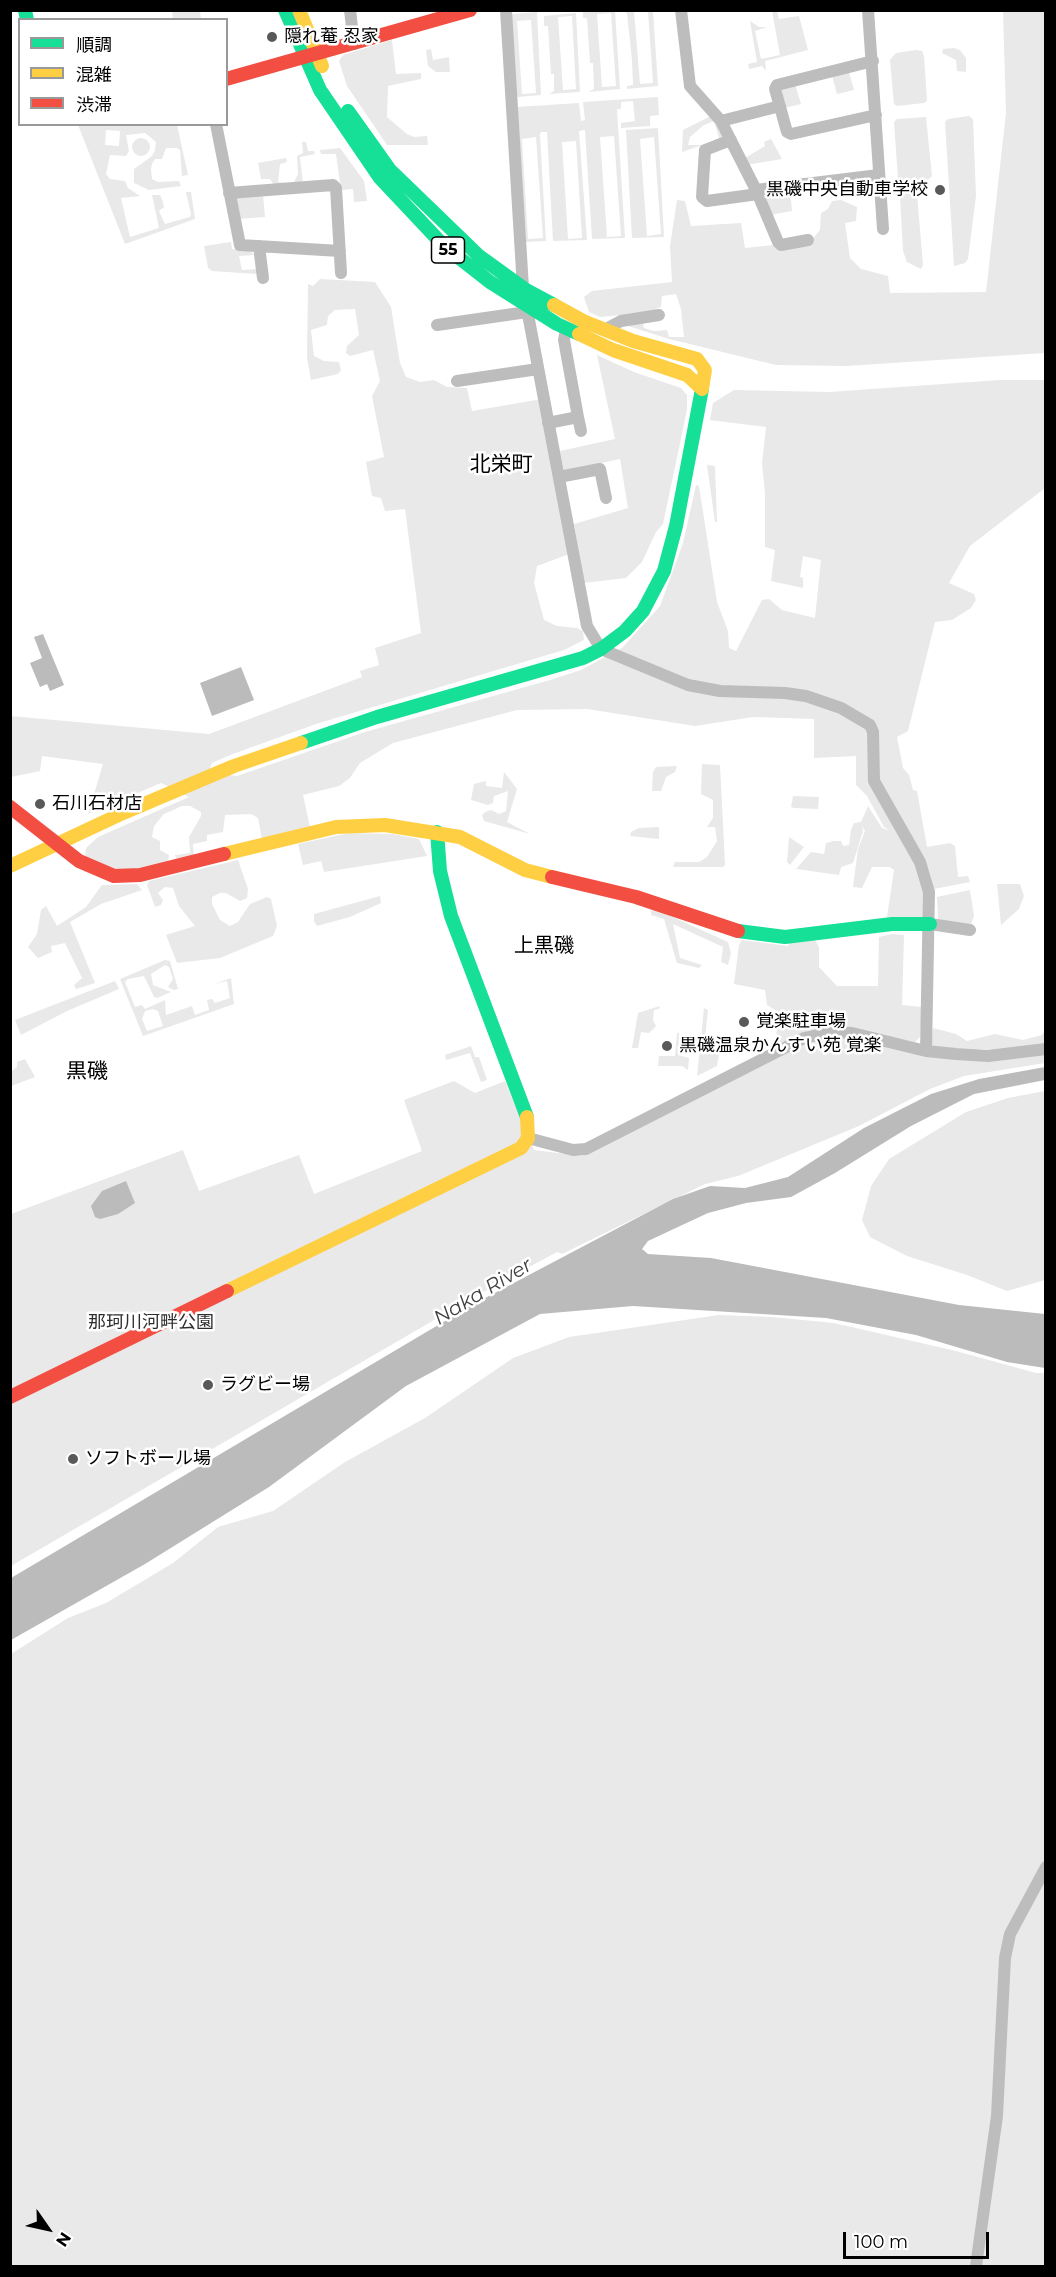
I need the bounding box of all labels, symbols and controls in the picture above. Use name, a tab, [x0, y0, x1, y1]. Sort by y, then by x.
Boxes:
legend	[18, 18, 228, 126]
place label: 隠れ菴 忍家	[284, 26, 379, 48]
marker: 隠れ菴 忍家	[265, 30, 279, 44]
text: 順調	[76, 34, 112, 56]
text: 混雑	[76, 64, 112, 86]
text: 渋滞	[76, 94, 112, 116]
place label: 黒磯中央自動車学校	[766, 179, 928, 201]
marker: 黒磯中央自動車学校	[933, 183, 947, 197]
road number: 55	[432, 237, 464, 263]
district label: 北栄町	[470, 452, 532, 478]
place label: 石川石材店	[52, 793, 142, 815]
marker: 石川石材店	[33, 797, 47, 811]
district label: 上黒磯	[514, 934, 574, 958]
place label: 覚楽駐車場	[756, 1011, 846, 1033]
marker: 覚楽駐車場	[737, 1015, 751, 1029]
place label: 黒磯温泉かんすい苑 覚楽	[679, 1035, 882, 1057]
marker: 黒磯温泉かんすい苑 覚楽	[660, 1039, 674, 1053]
district label: 黒磯	[66, 1059, 108, 1085]
water label: Naka River	[429, 1253, 537, 1331]
park label: 那珂川河畔公園	[88, 1312, 214, 1334]
place label: ラグビー場	[220, 1374, 310, 1396]
marker: ラグビー場	[201, 1378, 215, 1392]
place label: ソフトボール場	[85, 1448, 211, 1470]
marker: ソフトボール場	[66, 1452, 80, 1466]
north arrow	[18, 2199, 78, 2259]
scale bar	[846, 2220, 992, 2258]
text: N	[52, 2229, 75, 2250]
text: 100 m	[854, 2231, 908, 2253]

